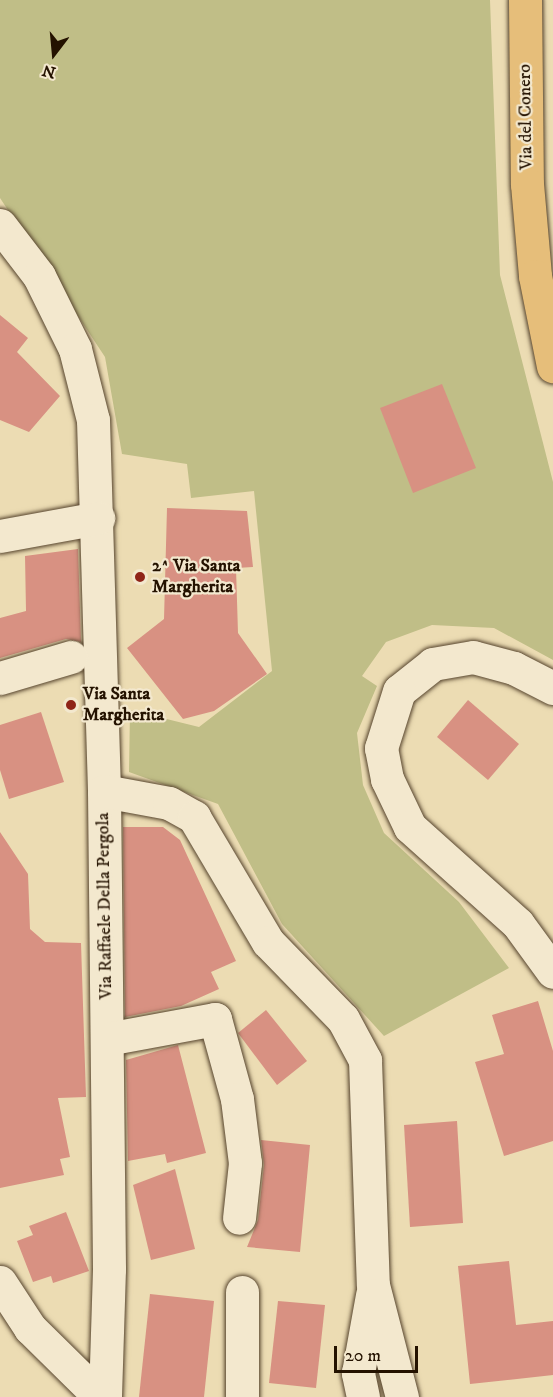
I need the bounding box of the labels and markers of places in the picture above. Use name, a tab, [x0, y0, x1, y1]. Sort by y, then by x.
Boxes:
place label: 2^ Via Santa Margherita	[152, 556, 240, 598]
marker: 2^ Via Santa Margherita	[133, 570, 147, 584]
place label: Via Santa Margherita	[83, 684, 164, 726]
marker: Via Santa Margherita	[64, 698, 78, 712]

